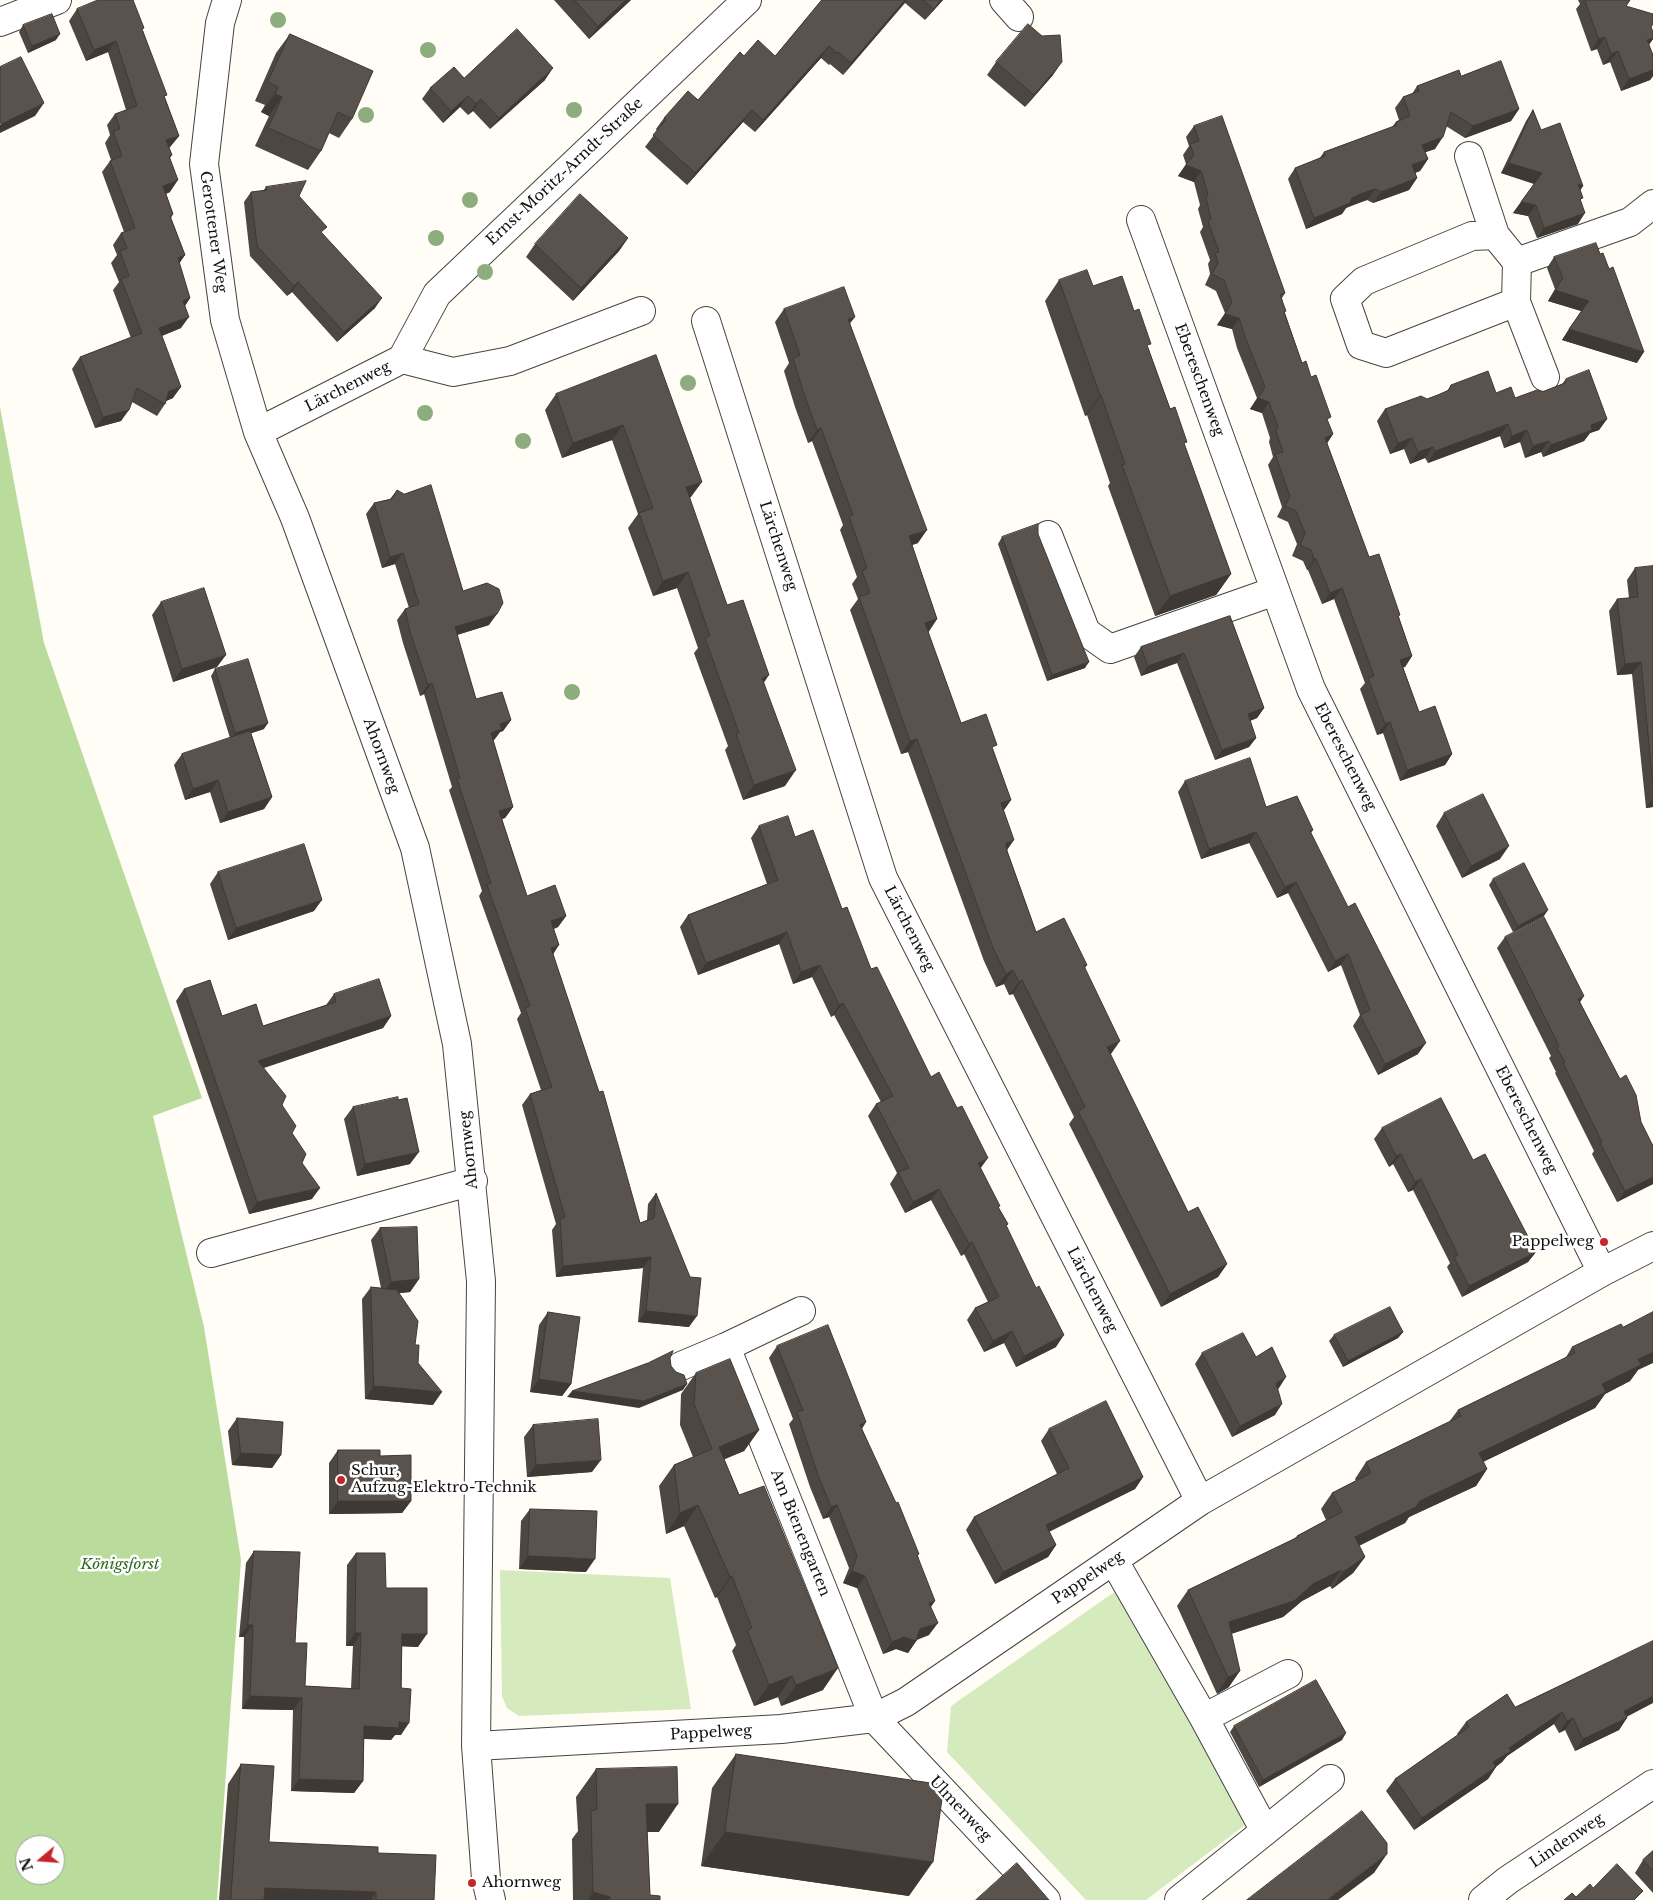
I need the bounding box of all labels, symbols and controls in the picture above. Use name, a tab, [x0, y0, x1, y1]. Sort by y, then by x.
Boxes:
street label: Ernst-Moritz-Arndt-Straße	[483, 95, 647, 249]
street label: Gerottener Weg	[196, 170, 230, 294]
street label: Ebereschenweg	[1170, 321, 1228, 439]
street label: Lärchenweg	[302, 358, 394, 416]
street label: Lärchenweg	[755, 499, 801, 593]
street label: Ebereschenweg	[1310, 700, 1380, 814]
street label: Ahornweg	[359, 716, 403, 796]
street label: Lärchenweg	[880, 883, 938, 975]
street label: Ebereschenweg	[1491, 1063, 1561, 1177]
street label: Ahornweg	[456, 1110, 482, 1190]
place label: Pappelweg	[1512, 1233, 1594, 1251]
marker: Pappelweg	[1598, 1236, 1610, 1248]
street label: Lärchenweg	[1063, 1244, 1121, 1336]
place label: Schur, Aufzug-Elektro-Technik	[351, 1462, 537, 1497]
street label: Am Bienengarten	[766, 1467, 834, 1599]
marker: Schur, Aufzug-Elektro-Technik	[335, 1474, 347, 1486]
street label: Pappelweg	[1049, 1548, 1127, 1608]
park label: Königsforst	[81, 1556, 159, 1574]
street label: Pappelweg	[669, 1722, 753, 1744]
street label: Ulmenweg	[925, 1773, 995, 1845]
street label: Lindenweg	[1527, 1810, 1607, 1872]
north arrow	[15, 1835, 65, 1885]
text: N	[16, 1855, 37, 1873]
place label: Ahornweg	[482, 1874, 561, 1892]
marker: Ahornweg	[466, 1877, 478, 1889]

